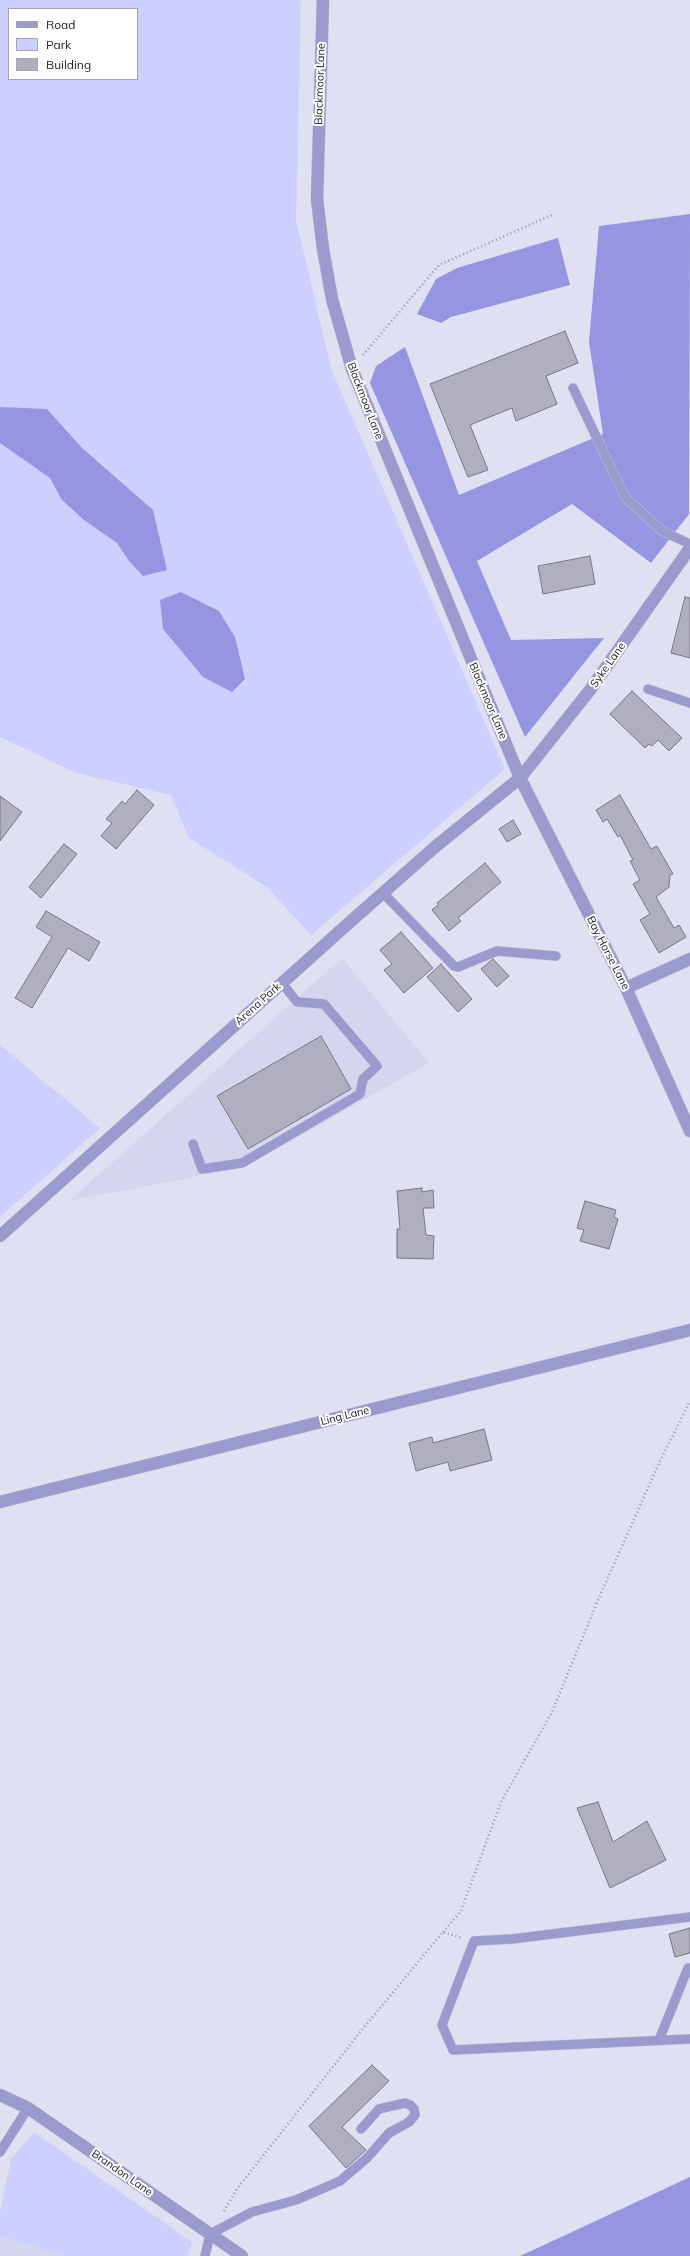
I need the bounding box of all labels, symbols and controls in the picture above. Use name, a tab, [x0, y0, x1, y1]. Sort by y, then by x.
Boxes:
legend	[8, 8, 138, 80]
text: Road	[46, 17, 75, 32]
text: Park	[46, 37, 71, 52]
street label: Blackmoor Lane	[312, 43, 328, 125]
text: Building	[46, 57, 91, 72]
street label: Blackmoor Lane	[344, 360, 386, 442]
street label: Syke Lane	[588, 640, 628, 690]
street label: Blackmoor Lane	[466, 661, 510, 741]
street label: Bay Horse Lane	[584, 914, 632, 992]
street label: Arena Park	[232, 980, 284, 1028]
street label: Ling Lane	[319, 1404, 371, 1428]
street label: Brandon Lane	[89, 2147, 155, 2199]

